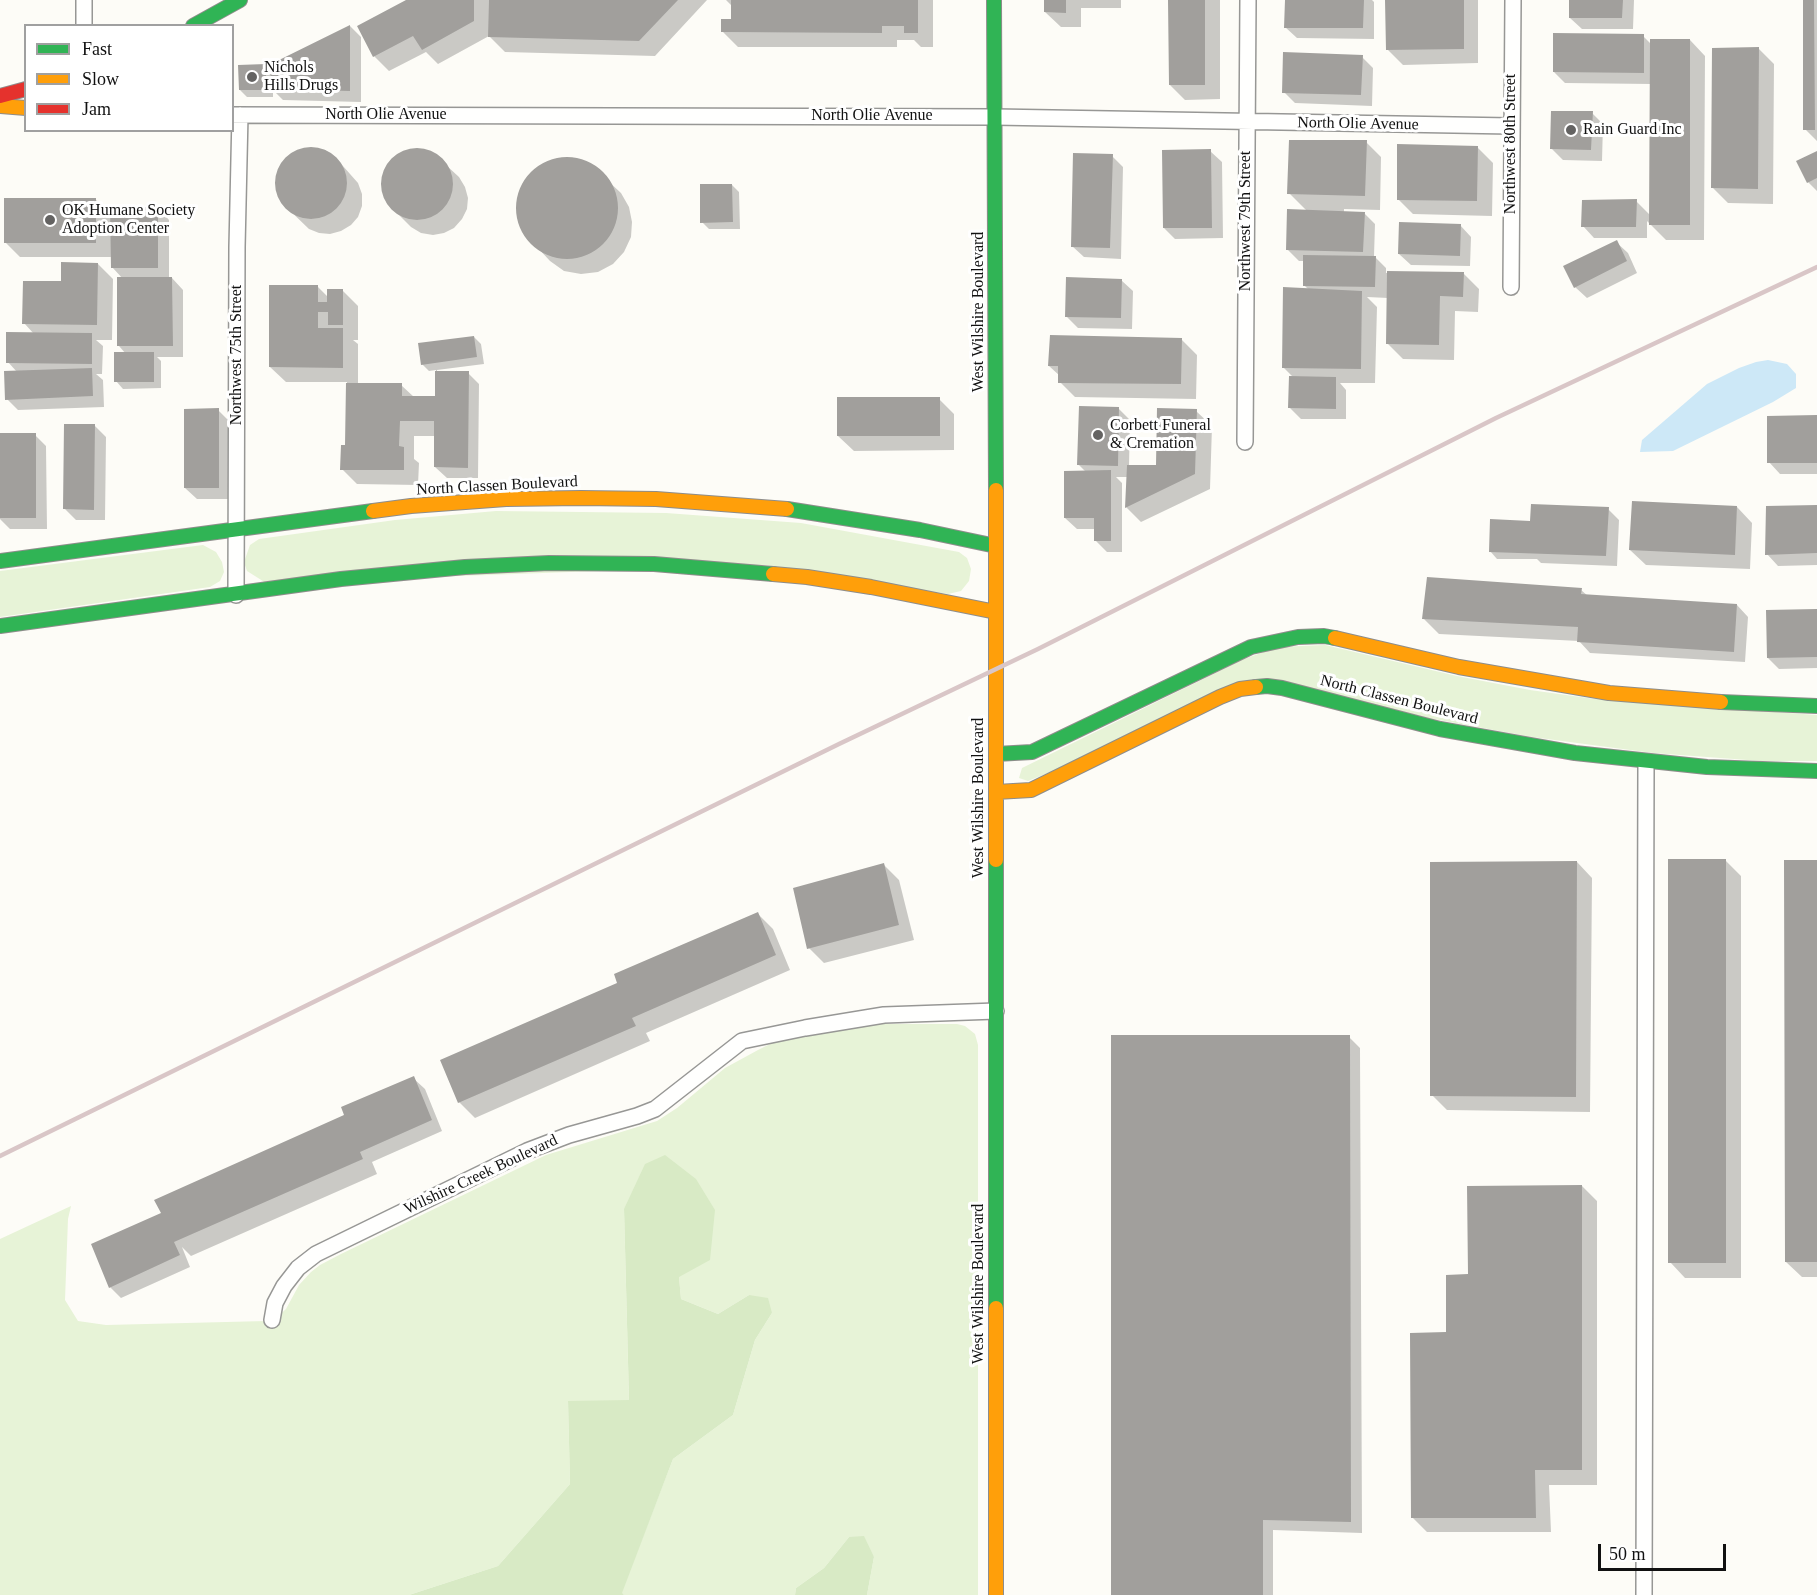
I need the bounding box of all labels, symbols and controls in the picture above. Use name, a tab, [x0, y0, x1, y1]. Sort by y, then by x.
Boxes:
legend	[24, 24, 234, 132]
text: Fast	[82, 39, 112, 59]
place label: Nichols Hills Drugs	[264, 58, 338, 96]
text: Slow	[82, 69, 119, 89]
marker: Nichols Hills Drugs	[245, 70, 259, 84]
street label: Northwest 80th Street	[1501, 74, 1521, 214]
text: Jam	[82, 99, 111, 119]
street label: North Olie Avenue	[325, 105, 447, 125]
street label: North Olie Avenue	[811, 106, 933, 126]
street label: North Olie Avenue	[1297, 113, 1419, 135]
place label: Rain Guard Inc	[1583, 120, 1682, 140]
marker: Rain Guard Inc	[1564, 123, 1578, 137]
street label: Northwest 79th Street	[1236, 151, 1256, 291]
place label: OK Humane Society Adoption Center	[62, 201, 195, 239]
marker: OK Humane Society Adoption Center	[43, 213, 57, 227]
street label: West Wilshire Boulevard	[969, 232, 989, 392]
street label: Northwest 75th Street	[227, 285, 247, 425]
place label: Corbett Funeral & Cremation	[1110, 416, 1211, 454]
marker: Corbett Funeral & Cremation	[1091, 428, 1105, 442]
street label: North Classen Boulevard	[416, 472, 578, 500]
street label: North Classen Boulevard	[1318, 671, 1480, 729]
street label: West Wilshire Boulevard	[969, 718, 989, 878]
street label: Wilshire Creek Boulevard	[401, 1131, 561, 1219]
street label: West Wilshire Boulevard	[969, 1204, 989, 1364]
scale bar	[1601, 1532, 1728, 1570]
text: 50 m	[1609, 1544, 1646, 1564]

